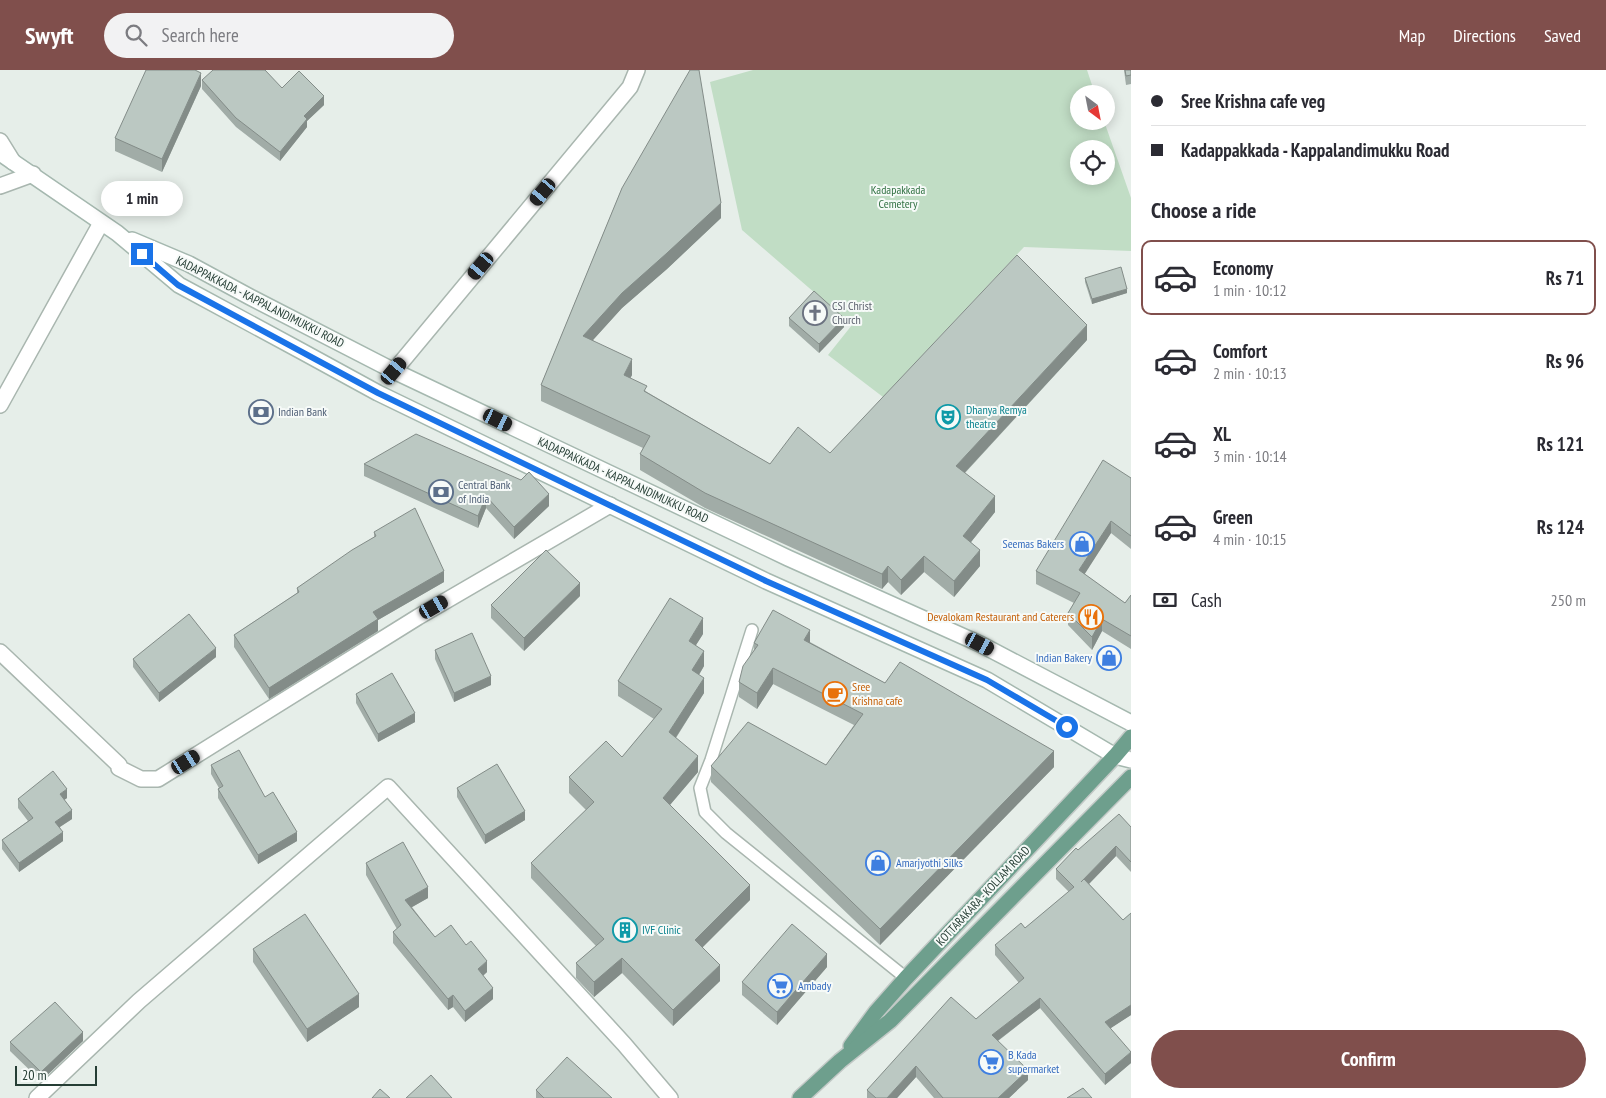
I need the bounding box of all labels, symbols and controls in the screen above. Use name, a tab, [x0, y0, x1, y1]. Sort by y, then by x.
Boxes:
search box	[104, 13, 454, 58]
text: Swyft	[25, 20, 74, 51]
icon: search	[122, 21, 150, 49]
text: Search here	[162, 23, 239, 47]
text: Map	[1399, 24, 1425, 47]
text: Directions	[1453, 24, 1516, 47]
text: Saved	[1544, 24, 1581, 47]
north arrow	[1070, 85, 1115, 130]
map controls	[1070, 85, 1115, 185]
text: Sree Krishna cafe veg	[1181, 89, 1325, 113]
text: Kadappakkada - Kappalandimukku Road	[1181, 138, 1449, 162]
button: locate	[1070, 140, 1115, 185]
car	[527, 176, 558, 208]
callout: 1 min	[101, 181, 183, 216]
park label: Kadapakkada Cemetery	[871, 182, 925, 211]
text: 1 min	[126, 188, 158, 208]
text: Choose a ride	[1151, 196, 1256, 224]
route end	[131, 243, 153, 265]
car	[465, 250, 496, 282]
street label: KADAPPAKKADA - KAPPALANDIMUKKU ROAD	[174, 252, 347, 351]
icon: car	[1153, 255, 1198, 300]
text: Economy	[1213, 256, 1273, 280]
text: Rs 71	[1546, 266, 1584, 290]
text: 1 min · 10:12	[1213, 280, 1287, 300]
place label: CSI Christ Church	[832, 298, 873, 327]
church icon: CSI Christ Church	[802, 300, 828, 326]
icon: car	[1153, 338, 1198, 383]
text: Comfort	[1213, 339, 1267, 363]
text: Rs 96	[1546, 349, 1584, 373]
car	[378, 355, 409, 387]
text: 2 min · 10:13	[1213, 363, 1287, 383]
bank icon: Indian Bank	[248, 399, 274, 425]
place label: Dhanya Remya theatre	[966, 402, 1027, 431]
place label: Indian Bank	[278, 404, 327, 419]
theatre icon: Dhanya Remya theatre	[935, 404, 961, 430]
car	[481, 407, 514, 433]
icon: car	[1153, 421, 1198, 466]
text: XL	[1213, 422, 1231, 446]
text: Rs 121	[1537, 432, 1584, 456]
street label: KADAPPAKKADA - KAPPALANDIMUKKU ROAD	[535, 433, 711, 526]
text: 3 min · 10:14	[1213, 446, 1287, 466]
place label: Central Bank of India	[458, 477, 511, 506]
bank icon: Central Bank of India	[428, 479, 454, 505]
icon: car	[1153, 504, 1198, 549]
text: Green	[1213, 505, 1253, 529]
text: Rs 124	[1537, 515, 1584, 539]
text: 4 min · 10:15	[1213, 529, 1287, 549]
shop icon: Seemas Bakers	[1069, 531, 1095, 557]
place label: Seemas Bakers	[1003, 536, 1064, 551]
icon: cash	[1151, 586, 1179, 614]
text: Cash	[1191, 588, 1222, 612]
text: 250 m	[1551, 590, 1586, 610]
car	[417, 593, 450, 621]
restaurant icon: Devalokam Restaurant and Caterers	[1078, 604, 1104, 630]
place label: Devalokam Restaurant and Caterers	[927, 609, 1074, 624]
car	[963, 630, 996, 658]
shop icon: Indian Bakery	[1096, 645, 1122, 671]
place label: Indian Bakery	[1036, 650, 1092, 665]
place label: Sree Krishna cafe	[852, 679, 903, 708]
cafe icon: Sree Krishna cafe	[822, 681, 848, 707]
route start	[1056, 716, 1078, 738]
car	[169, 748, 202, 776]
street label: KOTTARAKARA - KOLLAM ROAD	[933, 843, 1033, 949]
shop icon: Amarjyothi Silks	[865, 850, 891, 876]
place label: Amarjyothi Silks	[896, 855, 963, 870]
building icon: IVF Clinic	[612, 917, 638, 943]
place label: IVF Clinic	[642, 922, 682, 937]
supermarket icon: Ambady	[767, 973, 793, 999]
place label: Ambady	[798, 978, 832, 993]
button: Confirm	[1151, 1030, 1586, 1088]
place label: B Kada supermarket	[1008, 1047, 1060, 1076]
supermarket icon: B Kada supermarket	[978, 1049, 1004, 1075]
scale bar	[15, 1063, 98, 1086]
text: 20 m	[22, 1066, 47, 1084]

